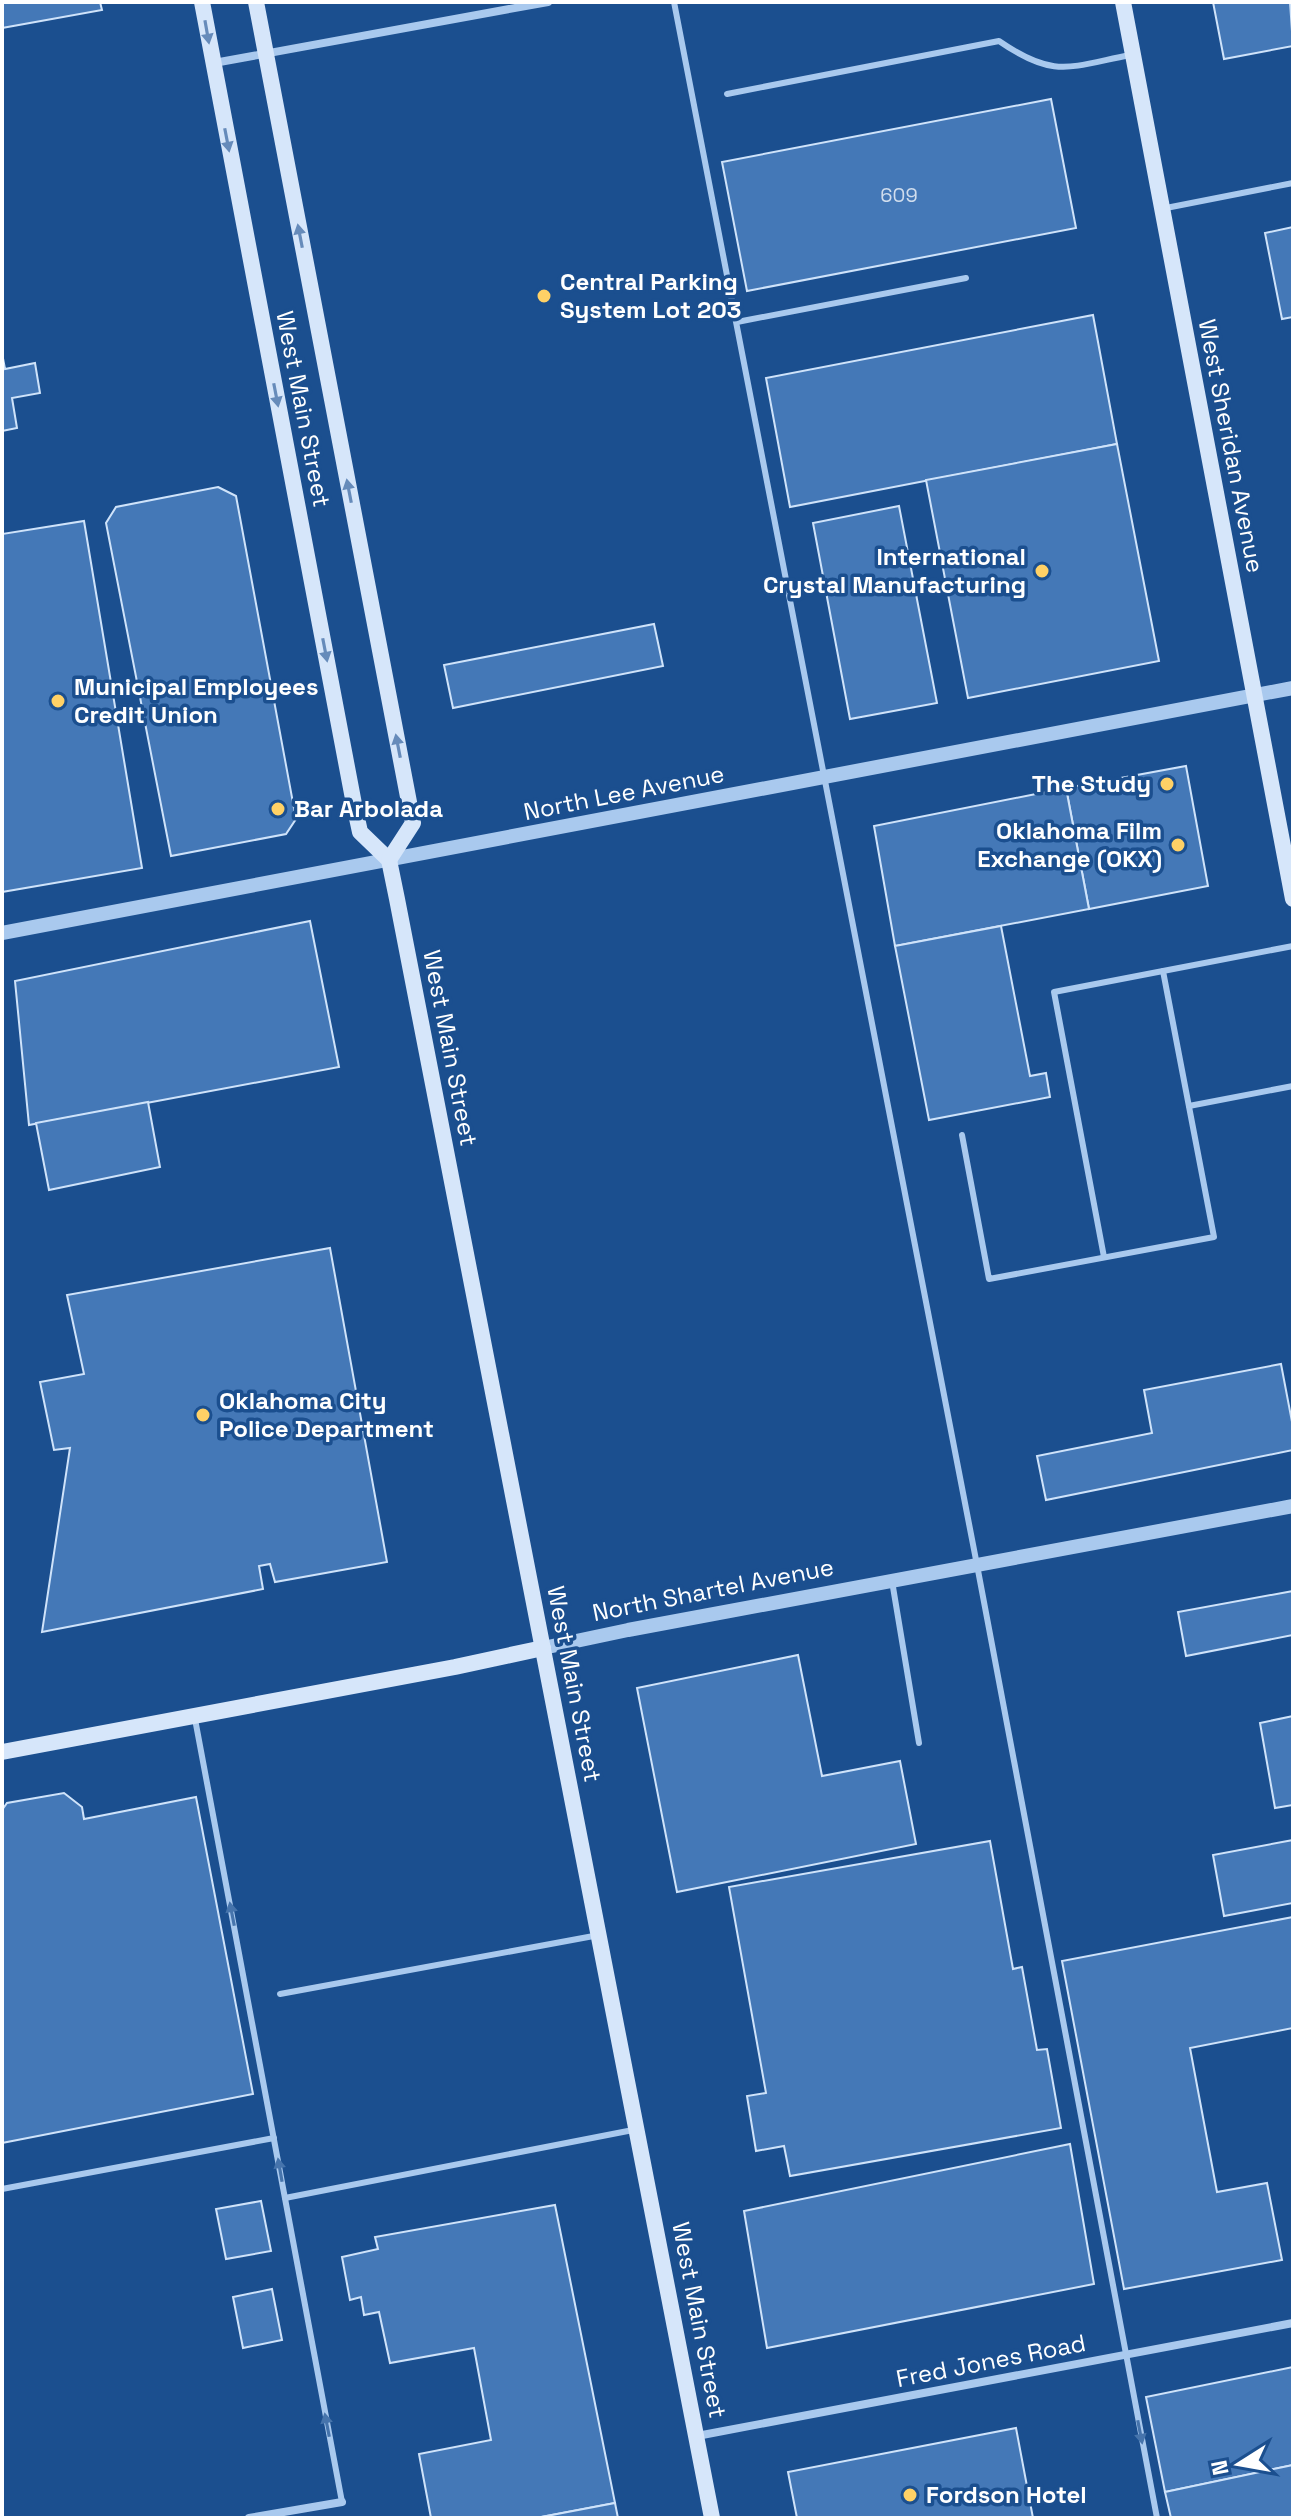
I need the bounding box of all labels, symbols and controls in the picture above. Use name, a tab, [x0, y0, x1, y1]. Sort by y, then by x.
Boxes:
one-way arrow	[202, 20, 214, 45]
one-way arrow	[222, 127, 234, 152]
house number: 609	[880, 182, 918, 208]
one-way arrow	[294, 223, 306, 248]
place label: Central Parking System Lot 203	[560, 266, 741, 325]
marker: Central Parking System Lot 203	[535, 287, 553, 305]
street label: West Main Street	[269, 308, 338, 510]
street label: West Sheridan Avenue	[1192, 317, 1271, 575]
one-way arrow	[270, 383, 283, 408]
one-way arrow	[342, 478, 355, 503]
place label: International Crystal Manufacturing	[763, 541, 1026, 600]
marker: International Crystal Manufacturing	[1033, 562, 1051, 580]
one-way arrow	[319, 638, 331, 663]
place label: Municipal Employees Credit Union	[74, 671, 318, 730]
marker: Municipal Employees Credit Union	[49, 692, 67, 710]
one-way arrow	[391, 734, 404, 759]
street label: North Lee Avenue	[521, 758, 727, 827]
place label: The Study	[1032, 768, 1151, 799]
marker: The Study	[1158, 775, 1176, 793]
place label: Bar Arbolada	[294, 793, 443, 824]
marker: Bar Arbolada	[269, 800, 287, 818]
place label: Oklahoma Film Exchange (OKX)	[977, 815, 1162, 874]
marker: Oklahoma Film Exchange (OKX)	[1169, 836, 1187, 854]
street label: West Main Street	[416, 947, 485, 1149]
place label: Oklahoma City Police Department	[219, 1385, 434, 1444]
marker: Oklahoma City Police Department	[194, 1406, 212, 1424]
street label: North Shartel Avenue	[590, 1551, 836, 1628]
street label: West Main Street	[540, 1583, 609, 1785]
one-way arrow	[225, 1902, 237, 1927]
one-way arrow	[273, 2157, 285, 2182]
street label: West Main Street	[665, 2219, 734, 2421]
street label: Fred Jones Road	[893, 2327, 1088, 2394]
one-way arrow	[321, 2413, 333, 2438]
one-way arrow	[1134, 2420, 1147, 2445]
north arrow	[1199, 2424, 1279, 2504]
text: N	[1204, 2458, 1235, 2478]
place label: Fordson Hotel	[926, 2479, 1087, 2510]
marker: Fordson Hotel	[901, 2486, 919, 2504]

